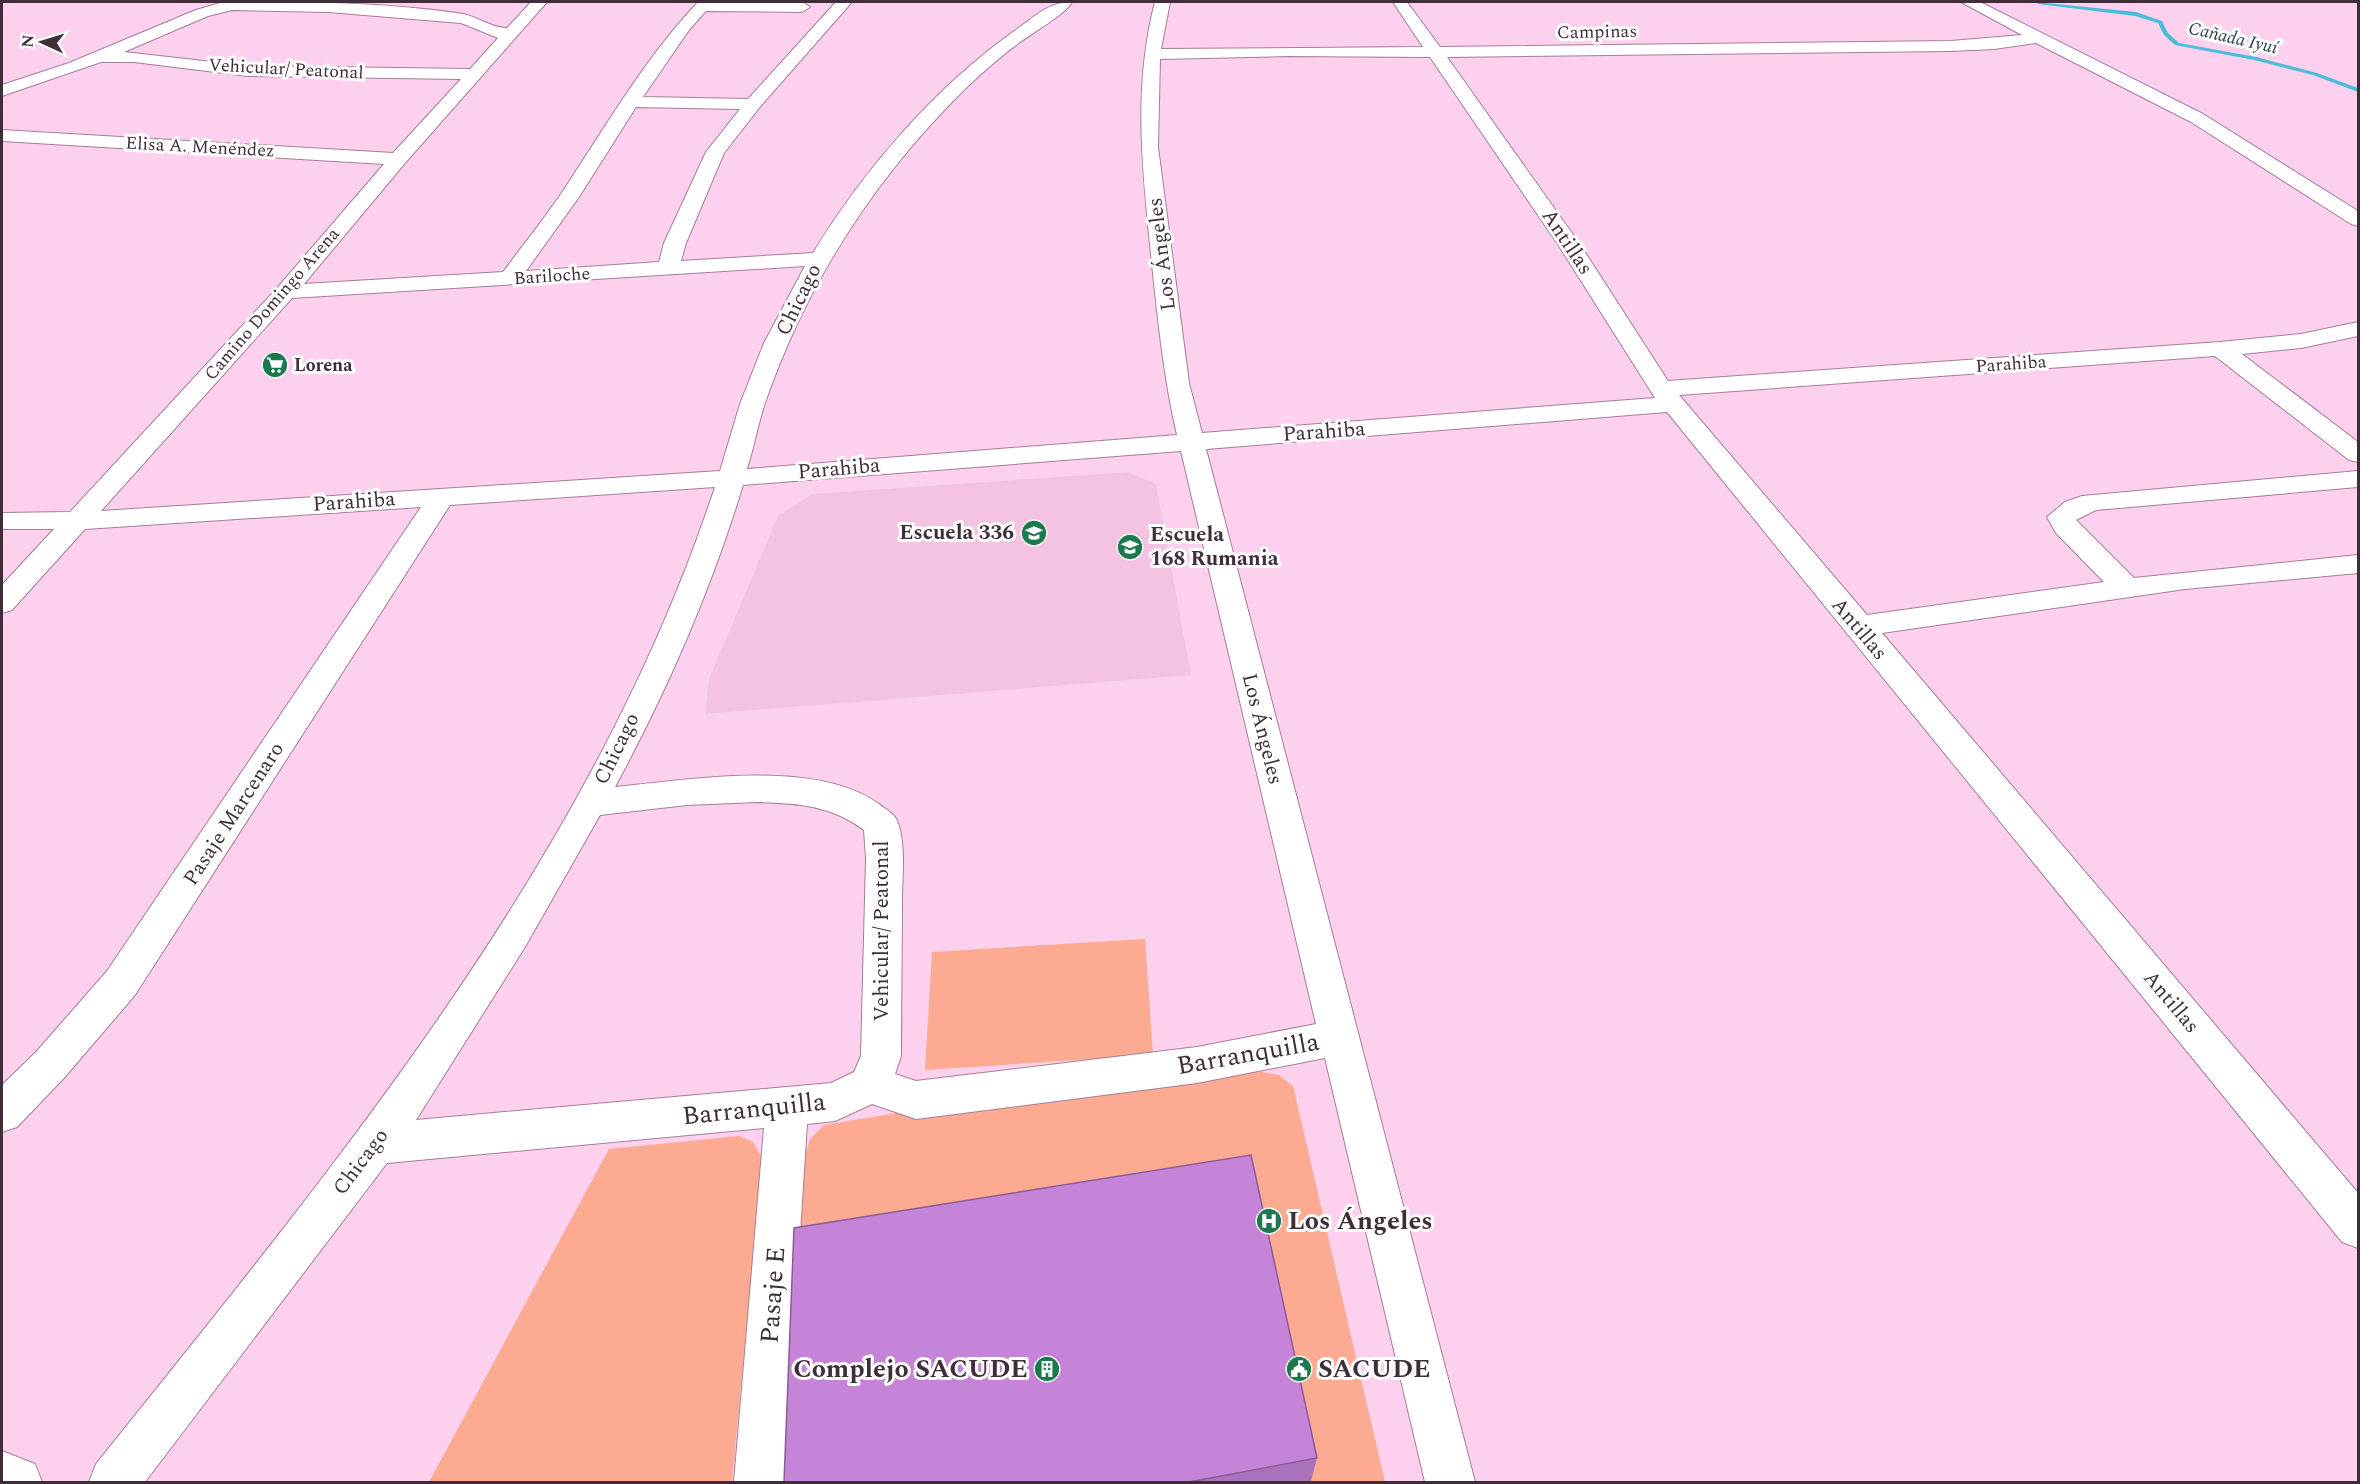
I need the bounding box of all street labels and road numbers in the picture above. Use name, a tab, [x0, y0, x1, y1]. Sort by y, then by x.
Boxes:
street label: Campinas	[1557, 18, 1637, 46]
street label: Vehicular/ Peatonal	[208, 51, 364, 87]
street label: Elisa A. Menéndez	[125, 130, 275, 164]
street label: Los Ángeles	[1139, 196, 1185, 312]
street label: Antillas	[1533, 203, 1601, 281]
street label: Camino Domingo Arena	[198, 221, 346, 386]
street label: Chicago	[768, 258, 830, 342]
street label: Bariloche	[513, 260, 591, 292]
street label: Parahiba	[1975, 348, 2048, 380]
street label: Parahiba	[1282, 413, 1367, 451]
street label: Parahiba	[796, 449, 882, 489]
street label: Parahiba	[312, 483, 397, 521]
street label: Antillas	[1823, 590, 1895, 668]
street label: Los Ángeles	[1233, 670, 1291, 788]
street label: Chicago	[586, 707, 648, 791]
street label: Pasaje Marcenaro	[175, 736, 293, 892]
street label: Vehicular/ Peatonal	[866, 841, 898, 1022]
street label: Antillas	[2135, 963, 2207, 1041]
street label: Barranquilla	[1174, 1022, 1323, 1086]
street label: Barranquilla	[680, 1082, 828, 1136]
street label: Chicago	[325, 1122, 397, 1202]
street label: Pasaje E	[750, 1245, 796, 1345]

